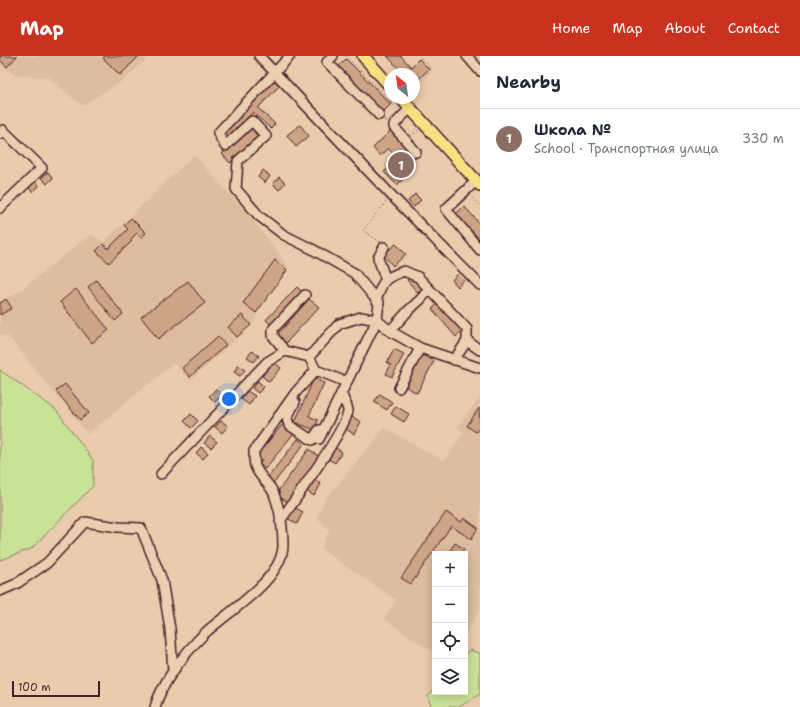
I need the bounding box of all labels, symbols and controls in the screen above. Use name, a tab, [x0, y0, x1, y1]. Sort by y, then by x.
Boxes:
text: Map	[20, 16, 64, 41]
text: Home	[552, 19, 591, 37]
text: Map	[613, 19, 643, 37]
text: About	[665, 19, 706, 37]
text: Contact	[728, 19, 780, 37]
north arrow	[384, 68, 420, 104]
text: Nearby	[496, 71, 561, 93]
text: Школа №	[534, 120, 611, 140]
text: 1	[506, 130, 512, 147]
text: 330 m	[742, 130, 784, 147]
text: School · Транспортная улица	[534, 140, 719, 157]
pin: 1	[388, 150, 414, 180]
your location	[219, 389, 239, 409]
map controls	[432, 551, 468, 695]
button: +	[432, 551, 468, 587]
button: −	[432, 587, 468, 623]
button: locate	[432, 623, 468, 659]
button: layers	[432, 659, 468, 695]
scale bar	[12, 679, 100, 698]
text: 100 m	[18, 680, 51, 695]

